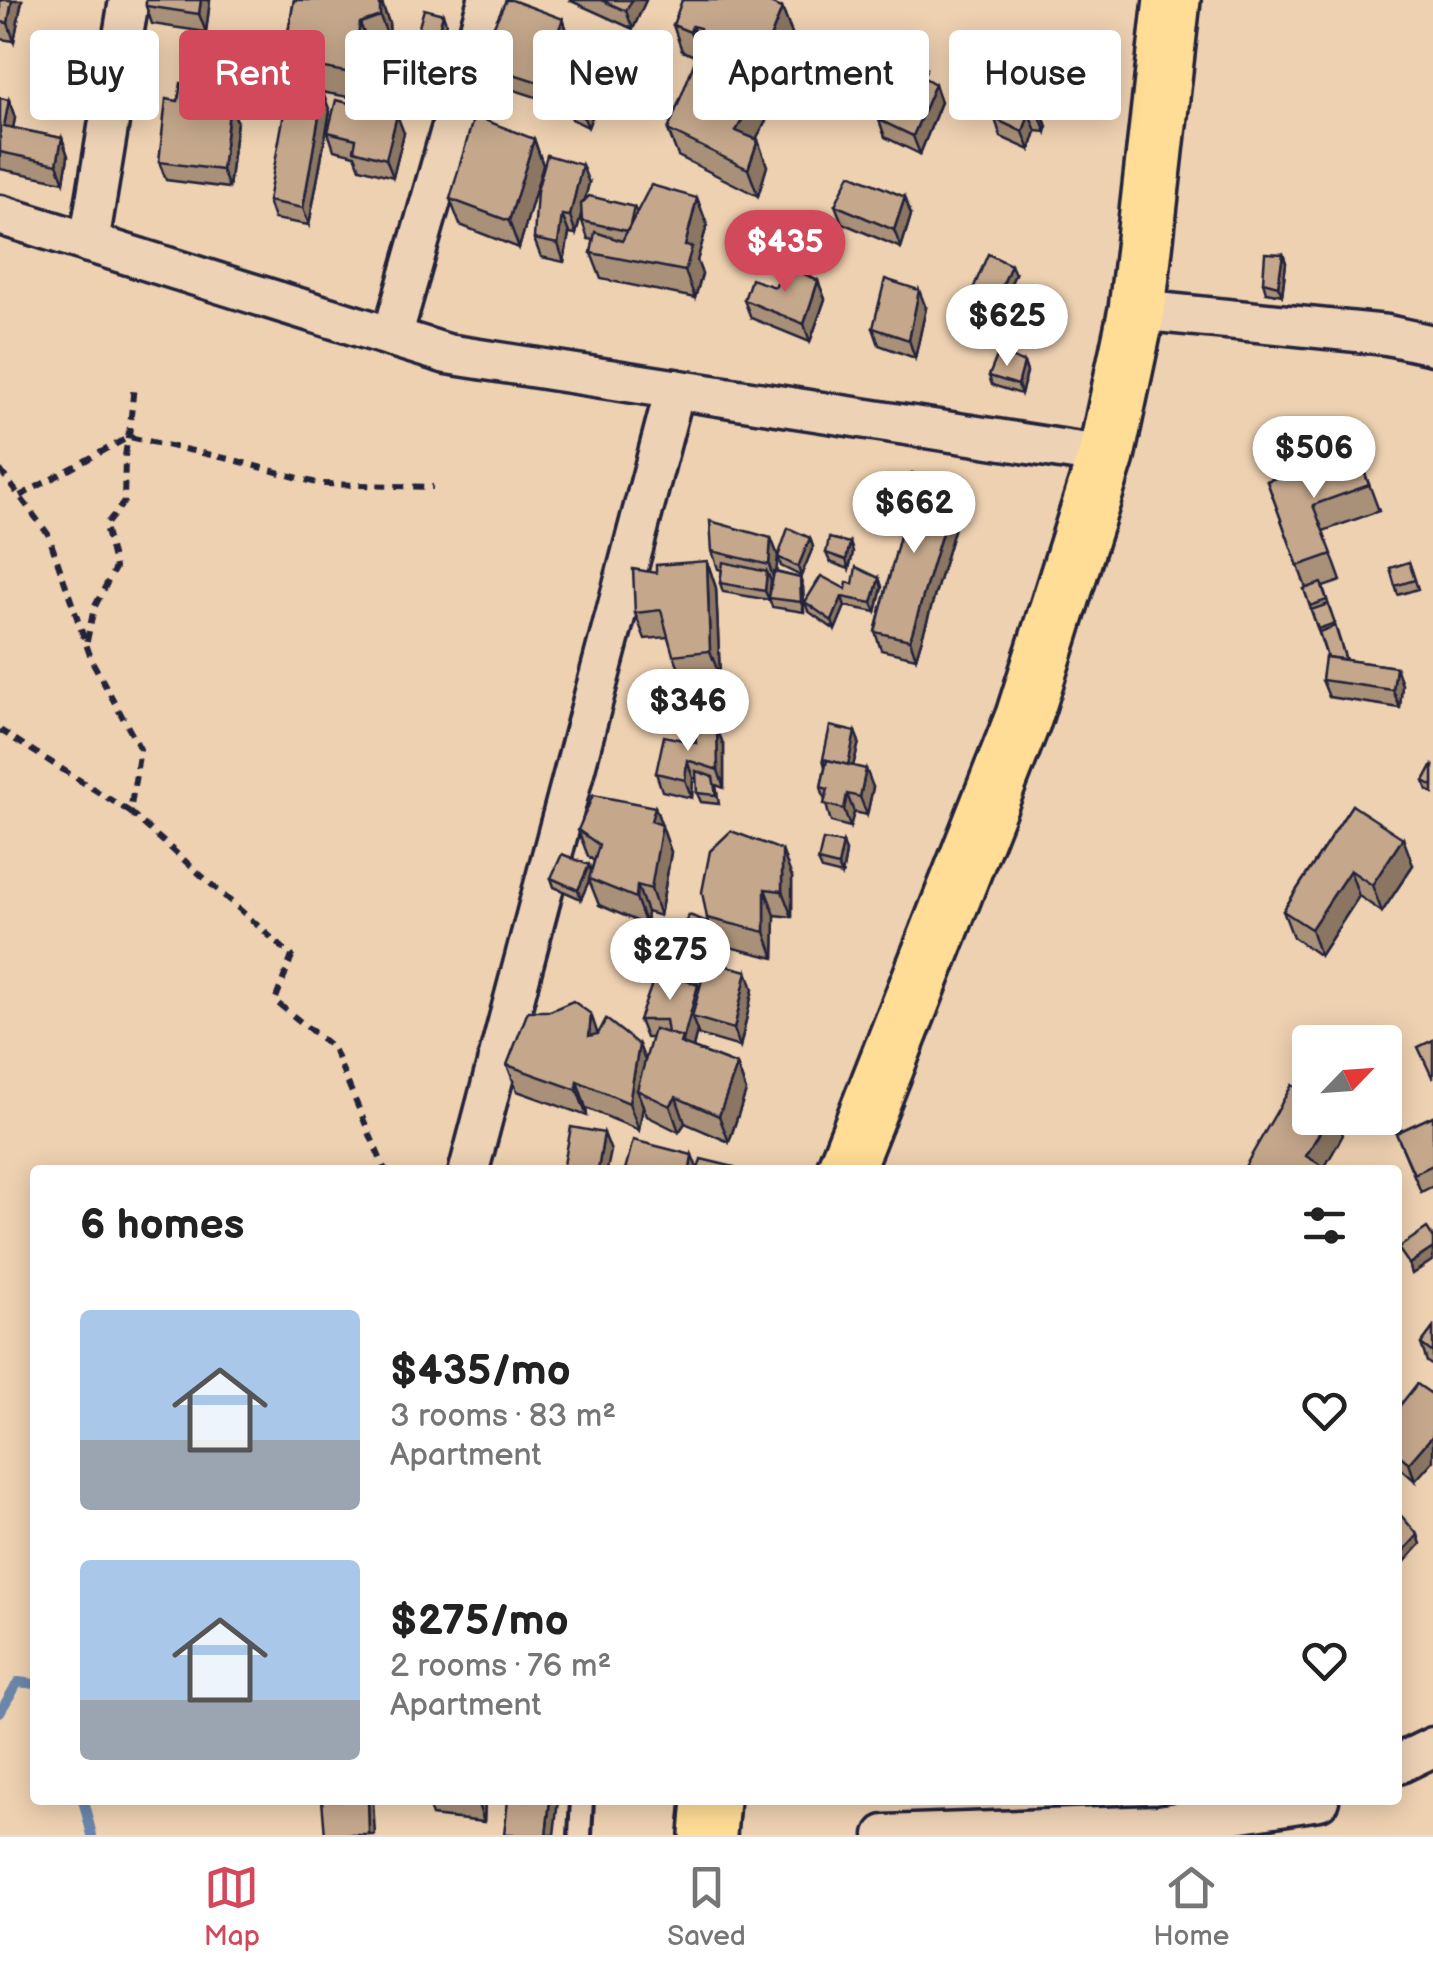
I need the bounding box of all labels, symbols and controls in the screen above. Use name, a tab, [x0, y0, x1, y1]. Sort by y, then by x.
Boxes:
chip: Buy	[30, 30, 159, 120]
chip: Rent	[179, 30, 325, 120]
chip: Filters	[345, 30, 513, 120]
chip: New	[533, 30, 673, 120]
chip: Apartment	[693, 30, 929, 120]
chip: House	[949, 30, 1121, 120]
pin: $435	[726, 210, 844, 295]
text: $435	[746, 223, 824, 262]
pin: $625	[948, 284, 1066, 369]
text: $625	[968, 297, 1046, 336]
pin: $506	[1255, 416, 1373, 501]
text: $506	[1275, 429, 1353, 468]
pin: $662	[855, 471, 973, 556]
text: $662	[874, 484, 954, 523]
pin: $346	[629, 669, 747, 754]
text: $346	[649, 682, 727, 721]
pin: $275	[611, 918, 729, 1003]
text: $275	[632, 931, 708, 970]
north arrow	[1292, 1025, 1402, 1135]
map controls	[1292, 1025, 1402, 1135]
icon: filters	[1297, 1198, 1352, 1253]
text: 6 homes	[80, 1200, 244, 1251]
text: $435/mo	[390, 1346, 571, 1397]
icon: home	[160, 1350, 280, 1470]
icon: heart	[1297, 1383, 1352, 1438]
text: 3 rooms · 83 m²	[390, 1397, 616, 1436]
text: Apartment	[390, 1436, 541, 1475]
text: $275/mo	[390, 1596, 569, 1647]
icon: home	[160, 1600, 280, 1720]
icon: heart	[1297, 1633, 1352, 1688]
text: 2 rooms · 76 m²	[390, 1647, 611, 1686]
text: Apartment	[390, 1686, 541, 1725]
tab: Map	[204, 1860, 260, 1953]
tab: Saved	[667, 1860, 746, 1953]
tab: Home	[1153, 1860, 1229, 1953]

